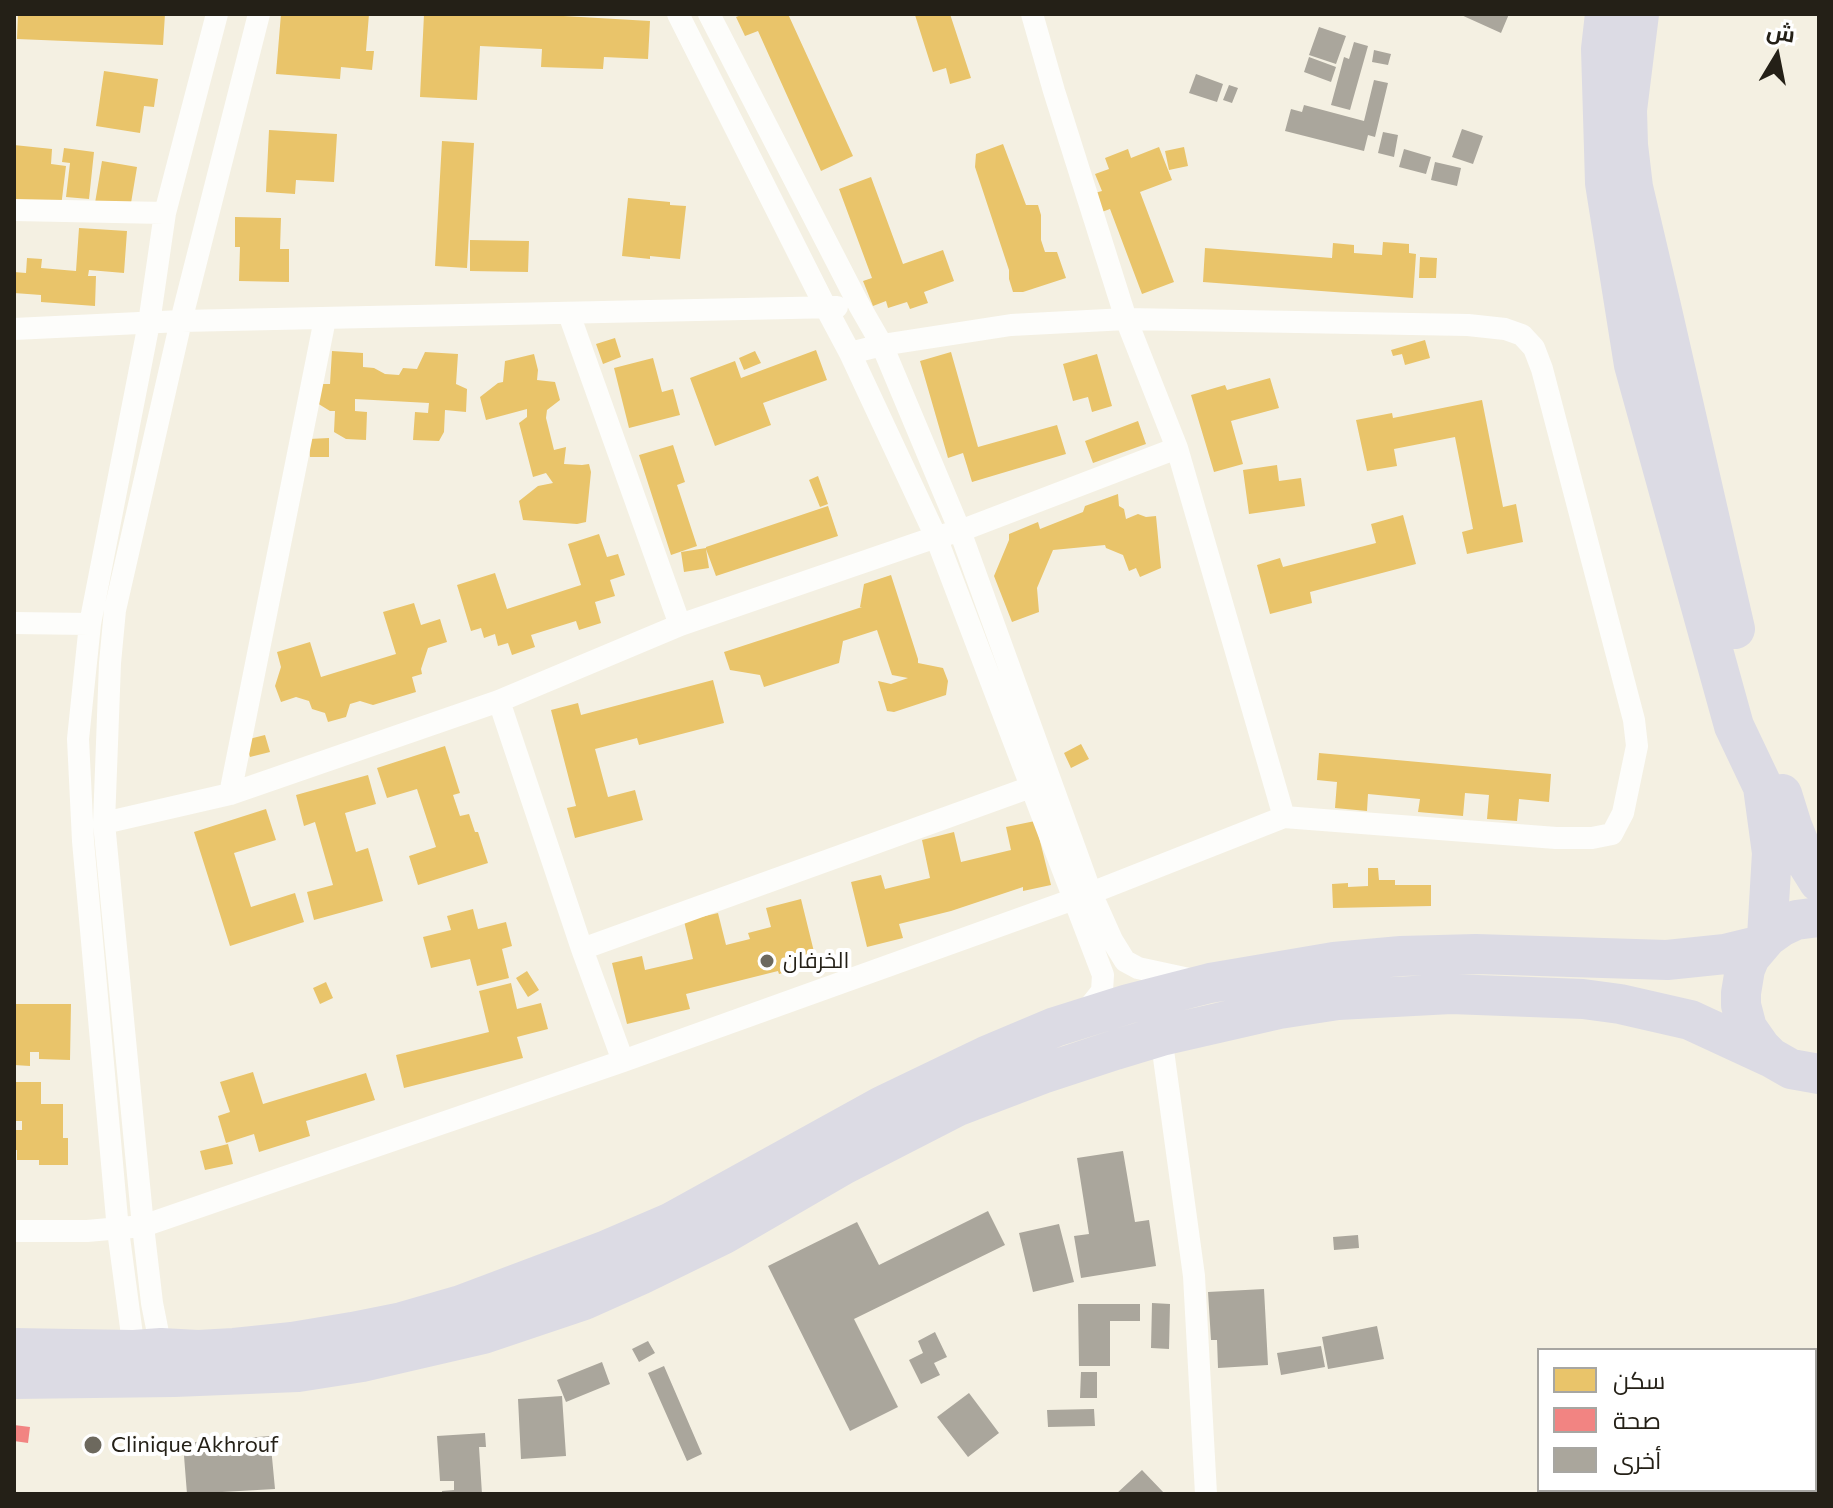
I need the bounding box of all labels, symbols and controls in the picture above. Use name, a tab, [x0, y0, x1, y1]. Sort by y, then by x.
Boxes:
north arrow	[1737, 16, 1817, 96]
text: ش	[1765, 16, 1797, 48]
place label: الخرفان	[783, 948, 849, 974]
marker: الخرفان	[758, 952, 776, 970]
legend	[1537, 1348, 1817, 1492]
text: سكن	[1613, 1365, 1665, 1394]
text: صحة	[1613, 1405, 1661, 1434]
place label: Clinique Akhrouf	[111, 1432, 279, 1458]
marker: Clinique Akhrouf	[82, 1434, 104, 1456]
text: أخرى	[1613, 1445, 1661, 1474]

